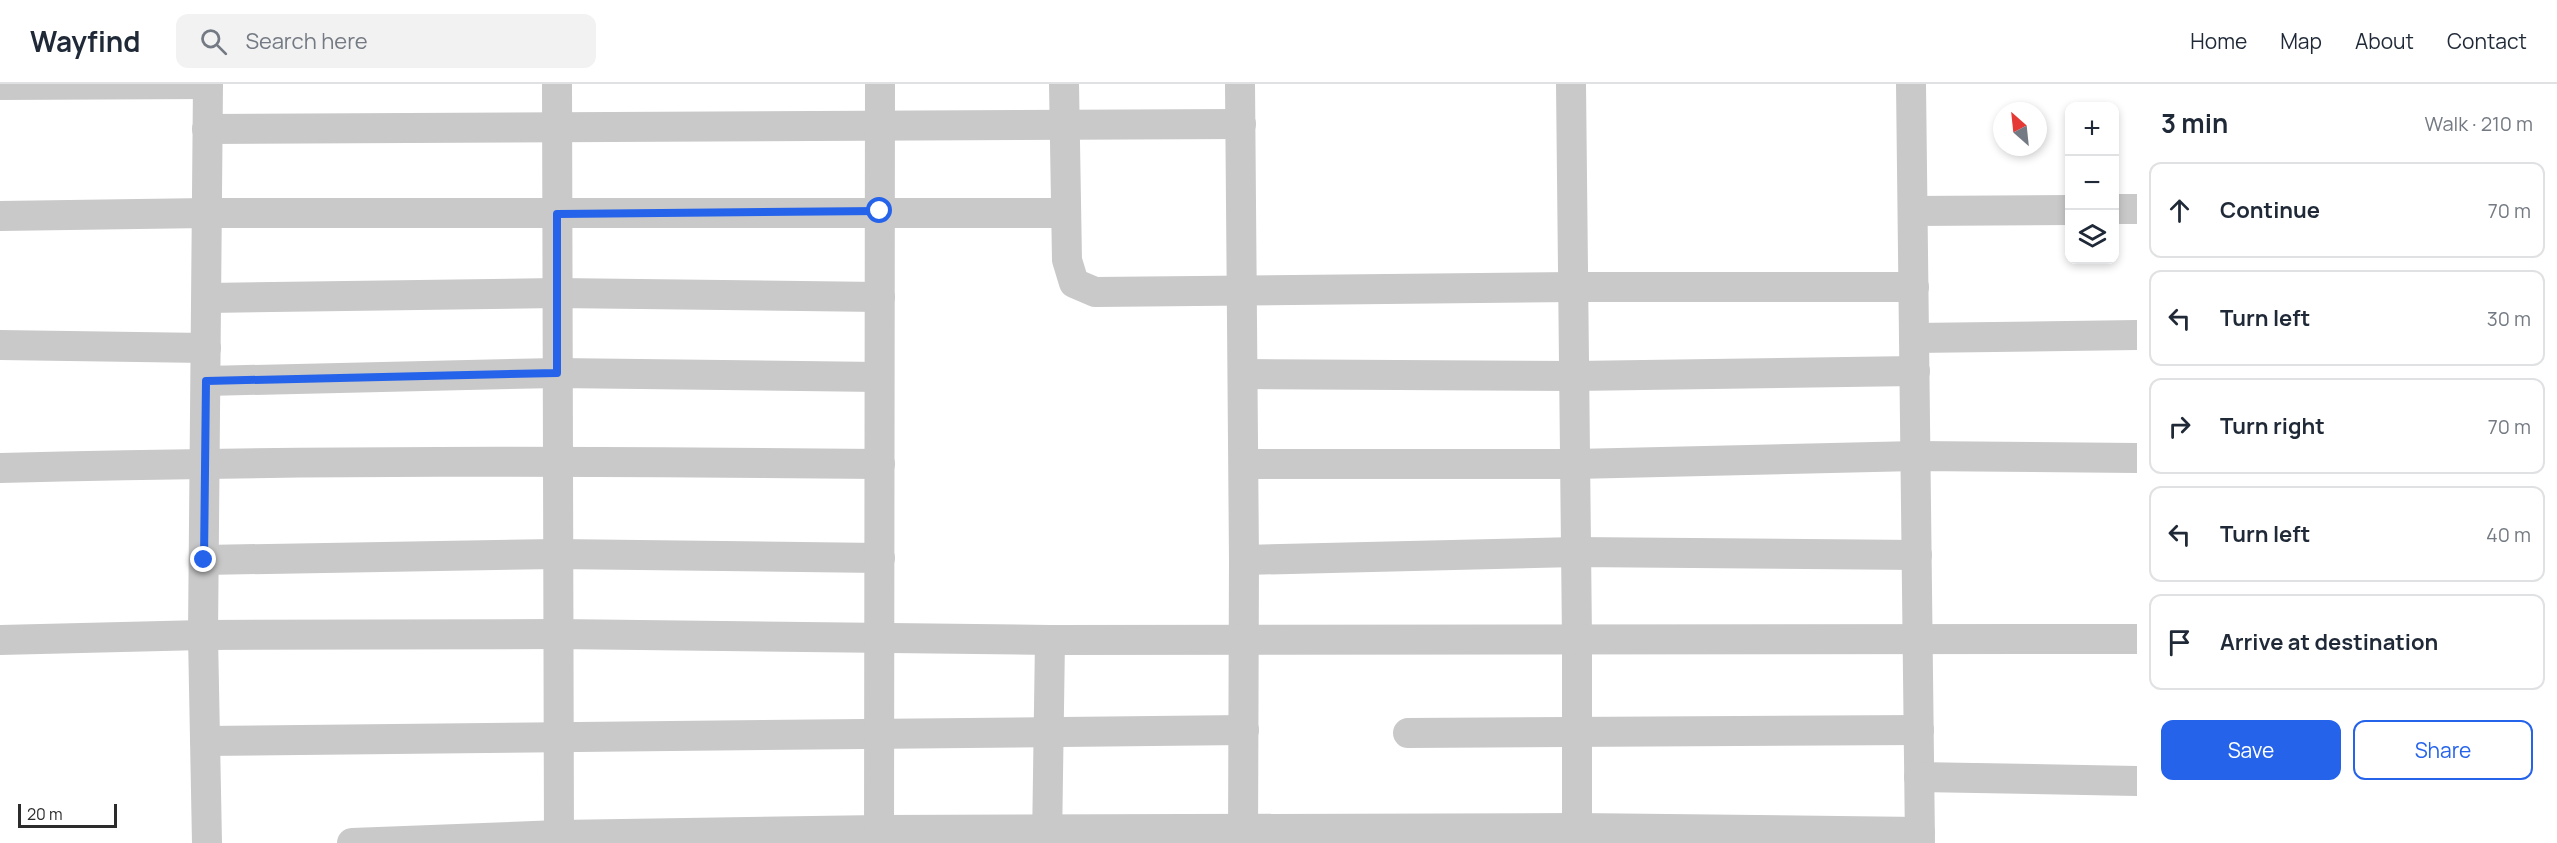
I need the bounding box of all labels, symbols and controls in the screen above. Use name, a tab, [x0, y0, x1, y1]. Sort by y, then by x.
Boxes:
search box	[176, 14, 596, 68]
text: Wayfind	[30, 22, 140, 60]
icon: search	[197, 25, 230, 58]
text: Search here	[245, 26, 368, 56]
text: Home	[2190, 27, 2247, 55]
text: Map	[2280, 27, 2322, 55]
text: About	[2355, 27, 2414, 55]
text: Contact	[2447, 27, 2527, 55]
north arrow	[1993, 102, 2047, 156]
map controls	[2065, 102, 2119, 264]
button: +	[2065, 102, 2119, 156]
text: 3 min	[2161, 105, 2228, 141]
text: Walk · 210 m	[2425, 110, 2533, 137]
button: −	[2065, 156, 2119, 210]
icon: ahead	[2163, 194, 2196, 227]
text: Continue	[2220, 195, 2320, 225]
route start	[866, 197, 892, 223]
text: 70 m	[2488, 197, 2531, 224]
button: layers	[2065, 210, 2119, 264]
icon: left	[2163, 302, 2196, 335]
text: Turn left	[2220, 303, 2310, 333]
text: 30 m	[2487, 305, 2531, 332]
icon: right	[2163, 410, 2196, 443]
text: Turn right	[2220, 411, 2325, 441]
text: 70 m	[2488, 413, 2531, 440]
icon: left	[2163, 518, 2196, 551]
text: Turn left	[2220, 519, 2310, 549]
text: 40 m	[2486, 521, 2531, 548]
route end	[190, 546, 216, 572]
icon: arrive	[2163, 626, 2196, 659]
text: Arrive at destination	[2220, 627, 2438, 657]
button: Save	[2161, 720, 2341, 780]
button: Share	[2353, 720, 2533, 780]
scale bar	[18, 801, 117, 828]
text: 20 m	[27, 803, 63, 825]

